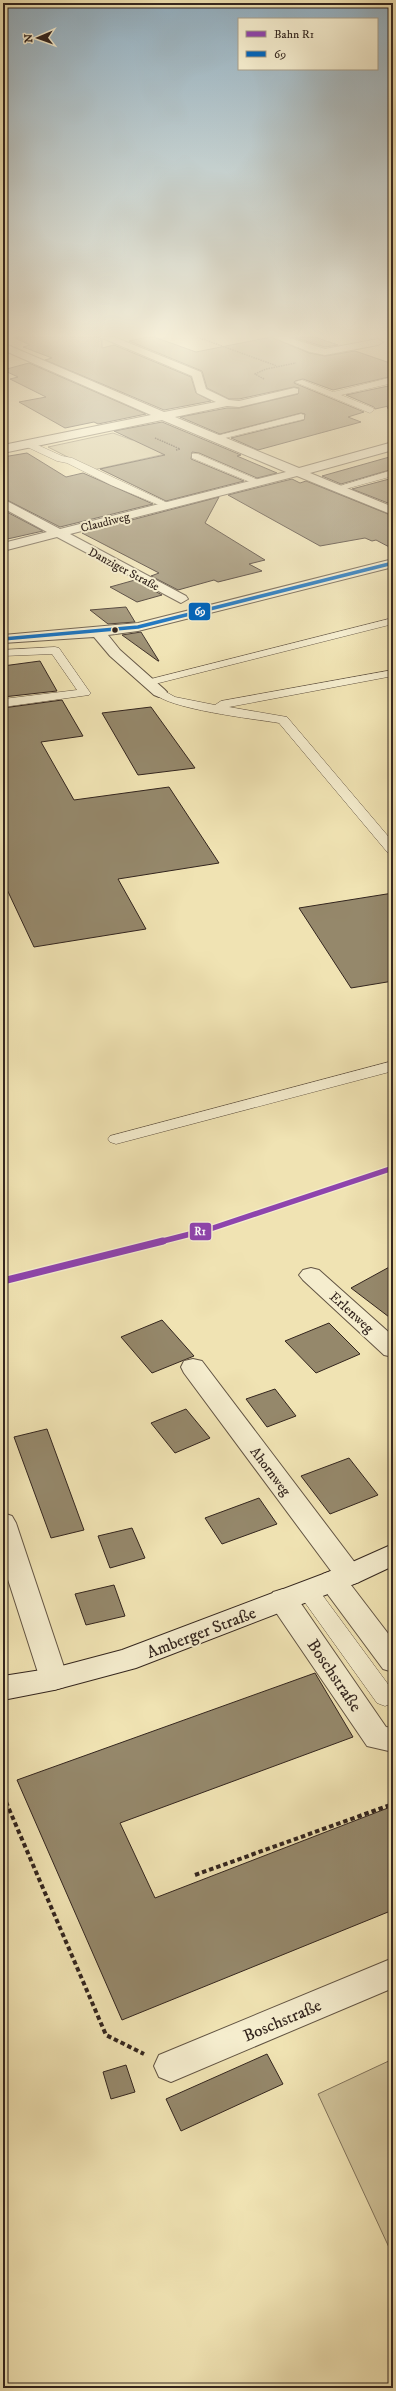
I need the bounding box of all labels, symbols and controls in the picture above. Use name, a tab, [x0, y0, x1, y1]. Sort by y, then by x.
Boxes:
north arrow	[18, 18, 58, 58]
legend	[238, 18, 378, 70]
text: Bahn R1	[274, 27, 314, 42]
text: N	[22, 34, 36, 43]
text: 69	[274, 47, 286, 62]
street label: Claudiweg	[79, 509, 131, 536]
street label: Danziger Straße	[86, 544, 162, 594]
line badge: 69	[188, 602, 211, 621]
text: 69	[194, 605, 206, 619]
unlabelled marker	[110, 625, 120, 635]
line badge: R1	[189, 1222, 212, 1241]
text: R1	[194, 1225, 206, 1239]
street label: Erlenweg	[325, 1288, 377, 1338]
street label: Ahornweg	[246, 1443, 295, 1500]
street label: Amberger Straße	[144, 1602, 259, 1664]
street label: Boschstraße	[302, 1635, 366, 1716]
street label: Boschstraße	[240, 1995, 325, 2047]

